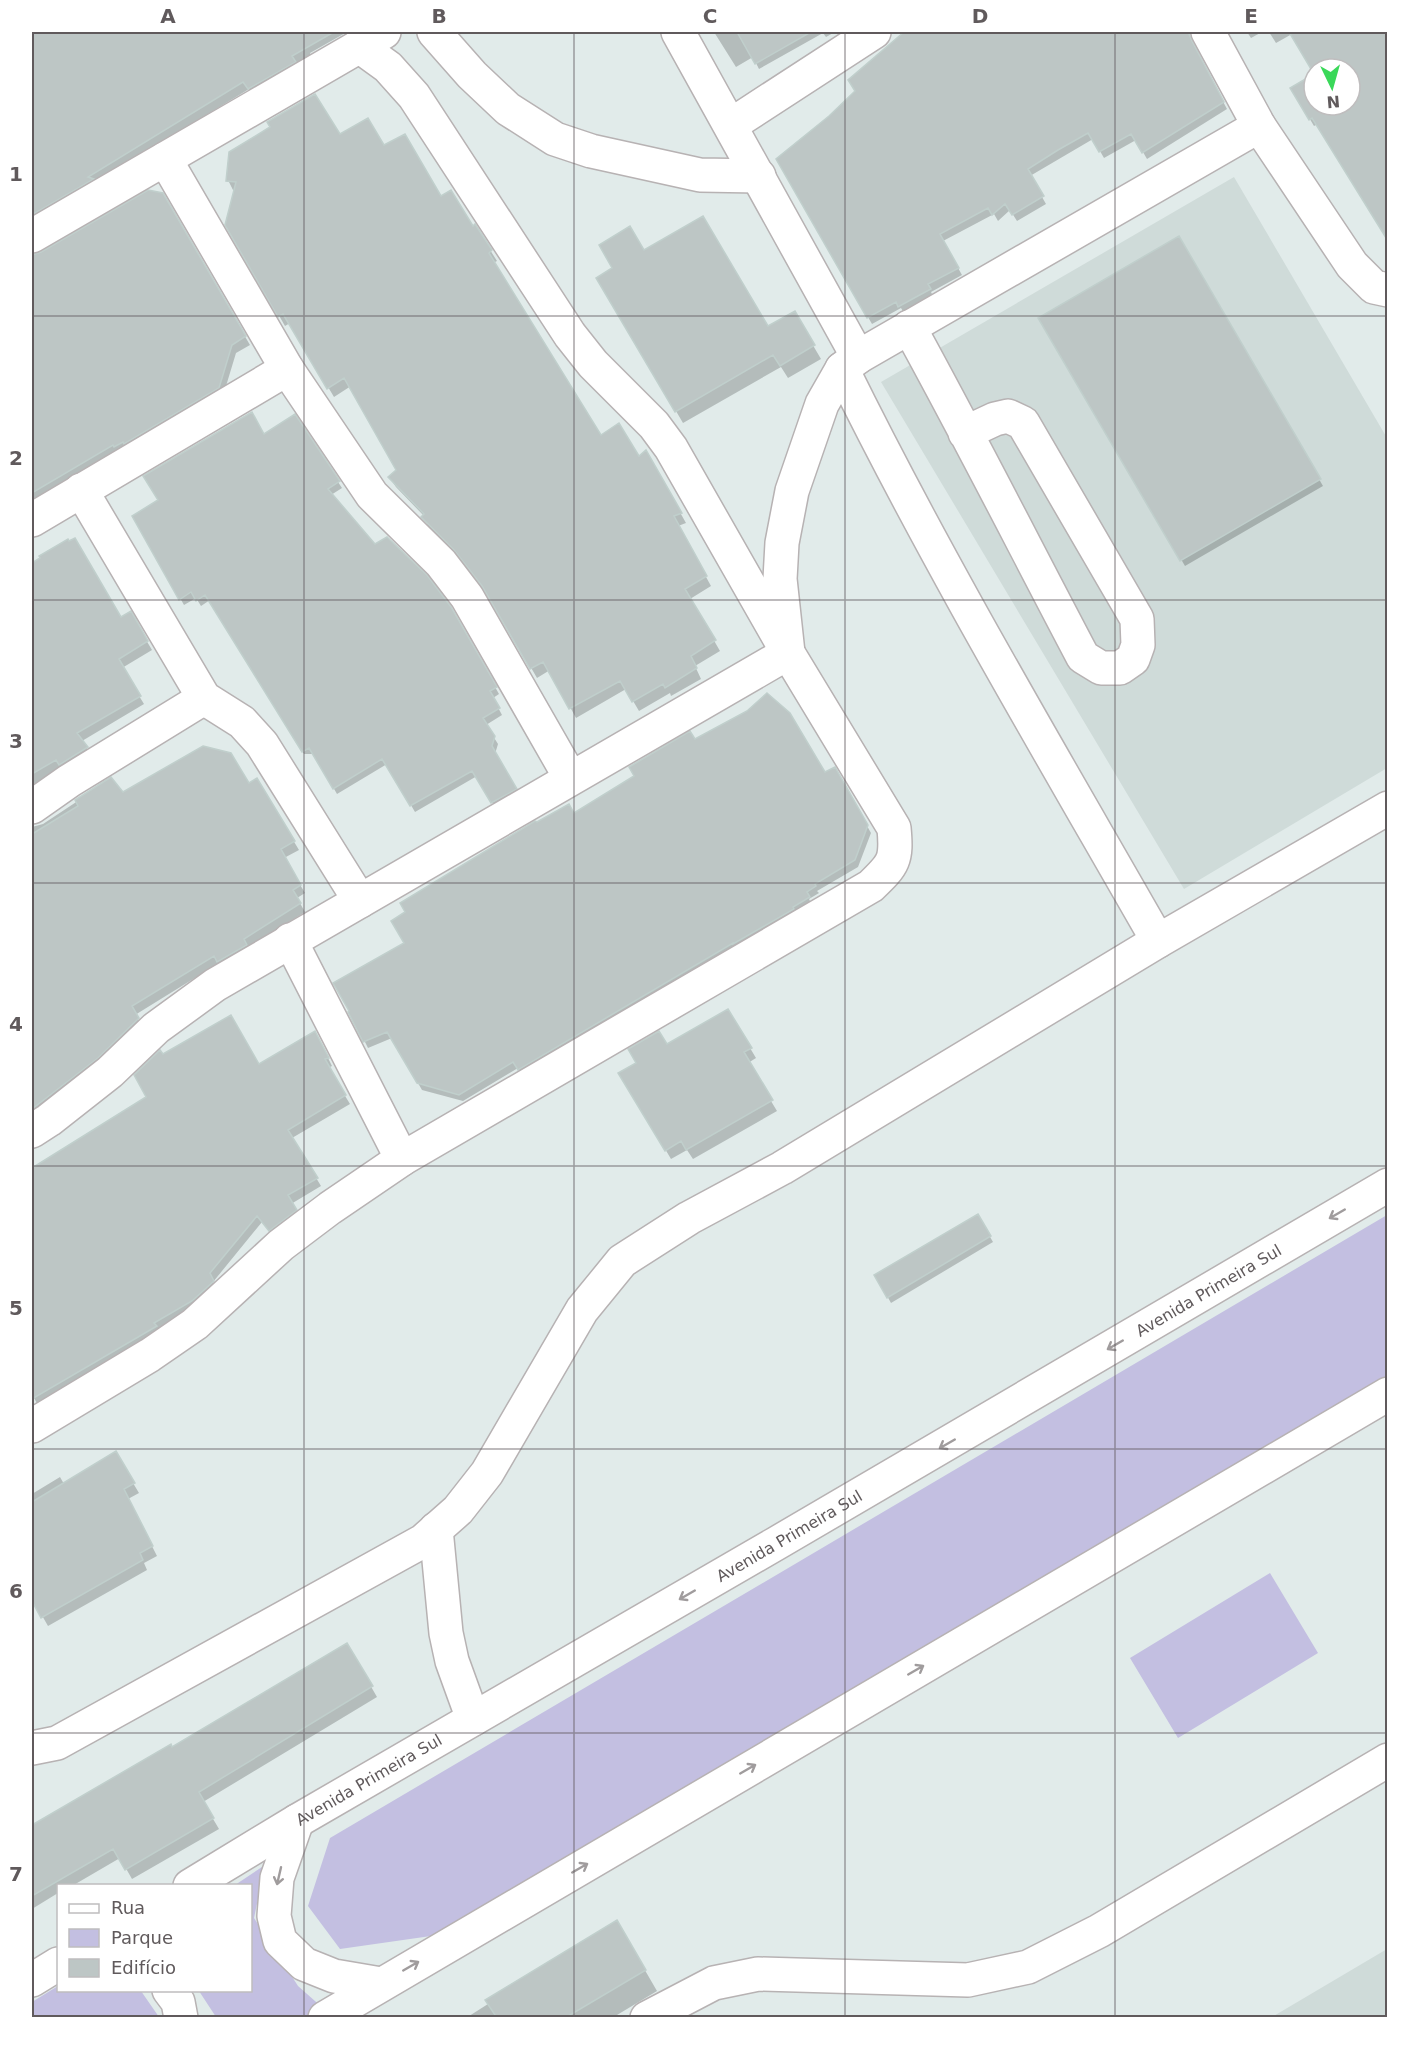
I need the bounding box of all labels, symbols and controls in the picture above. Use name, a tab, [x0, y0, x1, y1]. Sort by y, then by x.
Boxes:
text: A	[160, 4, 176, 28]
text: B	[431, 4, 447, 28]
text: C	[703, 4, 717, 28]
text: D	[972, 4, 988, 28]
text: E	[1244, 4, 1258, 28]
north arrow	[1302, 57, 1362, 117]
text: N	[1326, 91, 1341, 111]
text: 1	[9, 162, 23, 186]
text: 2	[9, 446, 23, 470]
text: 3	[9, 729, 23, 753]
text: 4	[9, 1012, 23, 1036]
one-way arrow	[1329, 1209, 1346, 1221]
street label: Avenida Primeira Sul	[1132, 1240, 1285, 1340]
text: 5	[9, 1296, 23, 1320]
one-way arrow	[1107, 1339, 1124, 1351]
one-way arrow	[938, 1439, 956, 1450]
street label: Avenida Primeira Sul	[713, 1486, 865, 1586]
text: 6	[9, 1579, 23, 1603]
one-way arrow	[679, 1590, 697, 1601]
one-way arrow	[907, 1664, 924, 1676]
street label: Avenida Primeira Sul	[292, 1730, 445, 1829]
one-way arrow	[739, 1763, 756, 1775]
one-way arrow	[571, 1861, 588, 1873]
text: 7	[9, 1862, 23, 1886]
one-way arrow	[272, 1866, 284, 1885]
legend	[57, 1884, 252, 1992]
text: Rua	[111, 1897, 145, 1918]
text: Parque	[111, 1927, 173, 1948]
text: Edifício	[111, 1957, 176, 1978]
one-way arrow	[402, 1960, 419, 1972]

